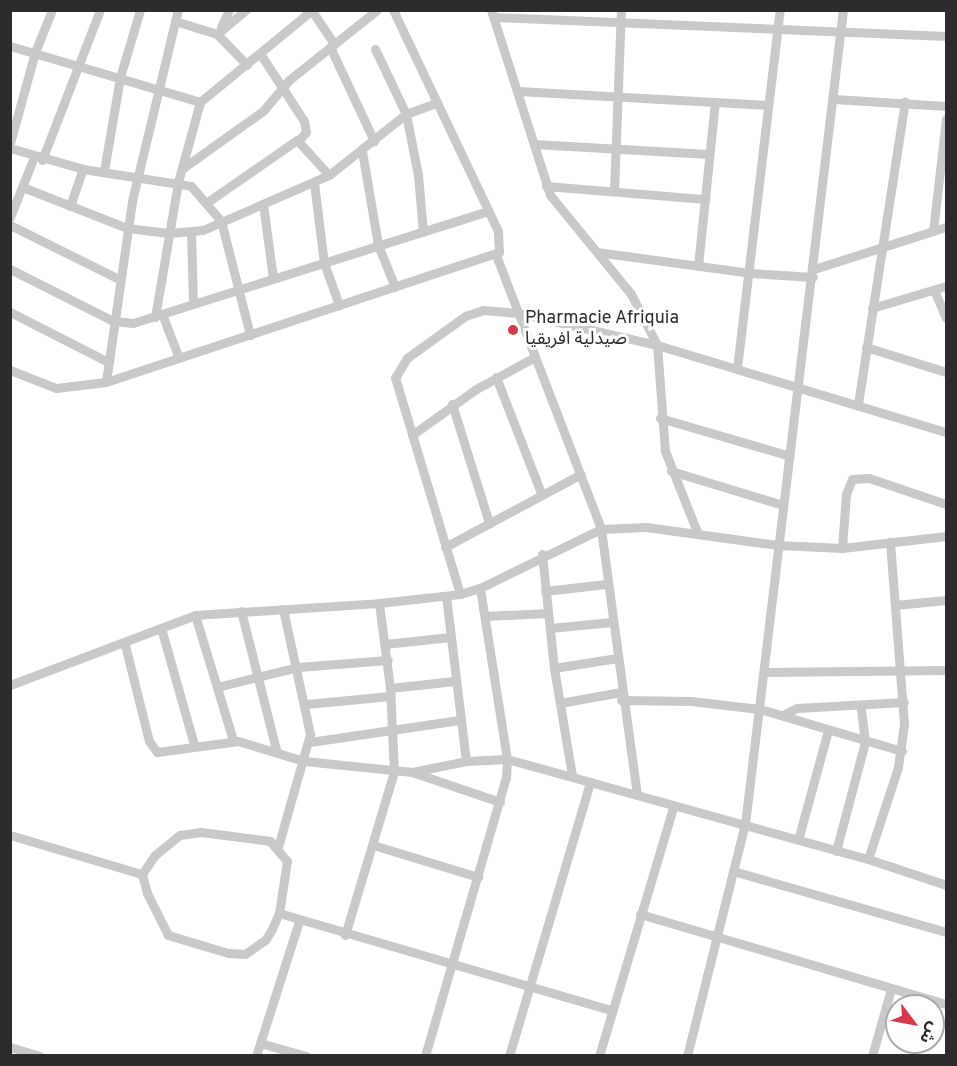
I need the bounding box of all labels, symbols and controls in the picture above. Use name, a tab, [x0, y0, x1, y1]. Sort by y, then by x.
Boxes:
place label: Pharmacie Afriquia صيدلية افريقيا	[525, 309, 680, 352]
marker: Pharmacie Afriquia صيدلية افريقيا	[506, 323, 520, 337]
north arrow	[885, 994, 945, 1054]
text: ش	[914, 1018, 943, 1047]

